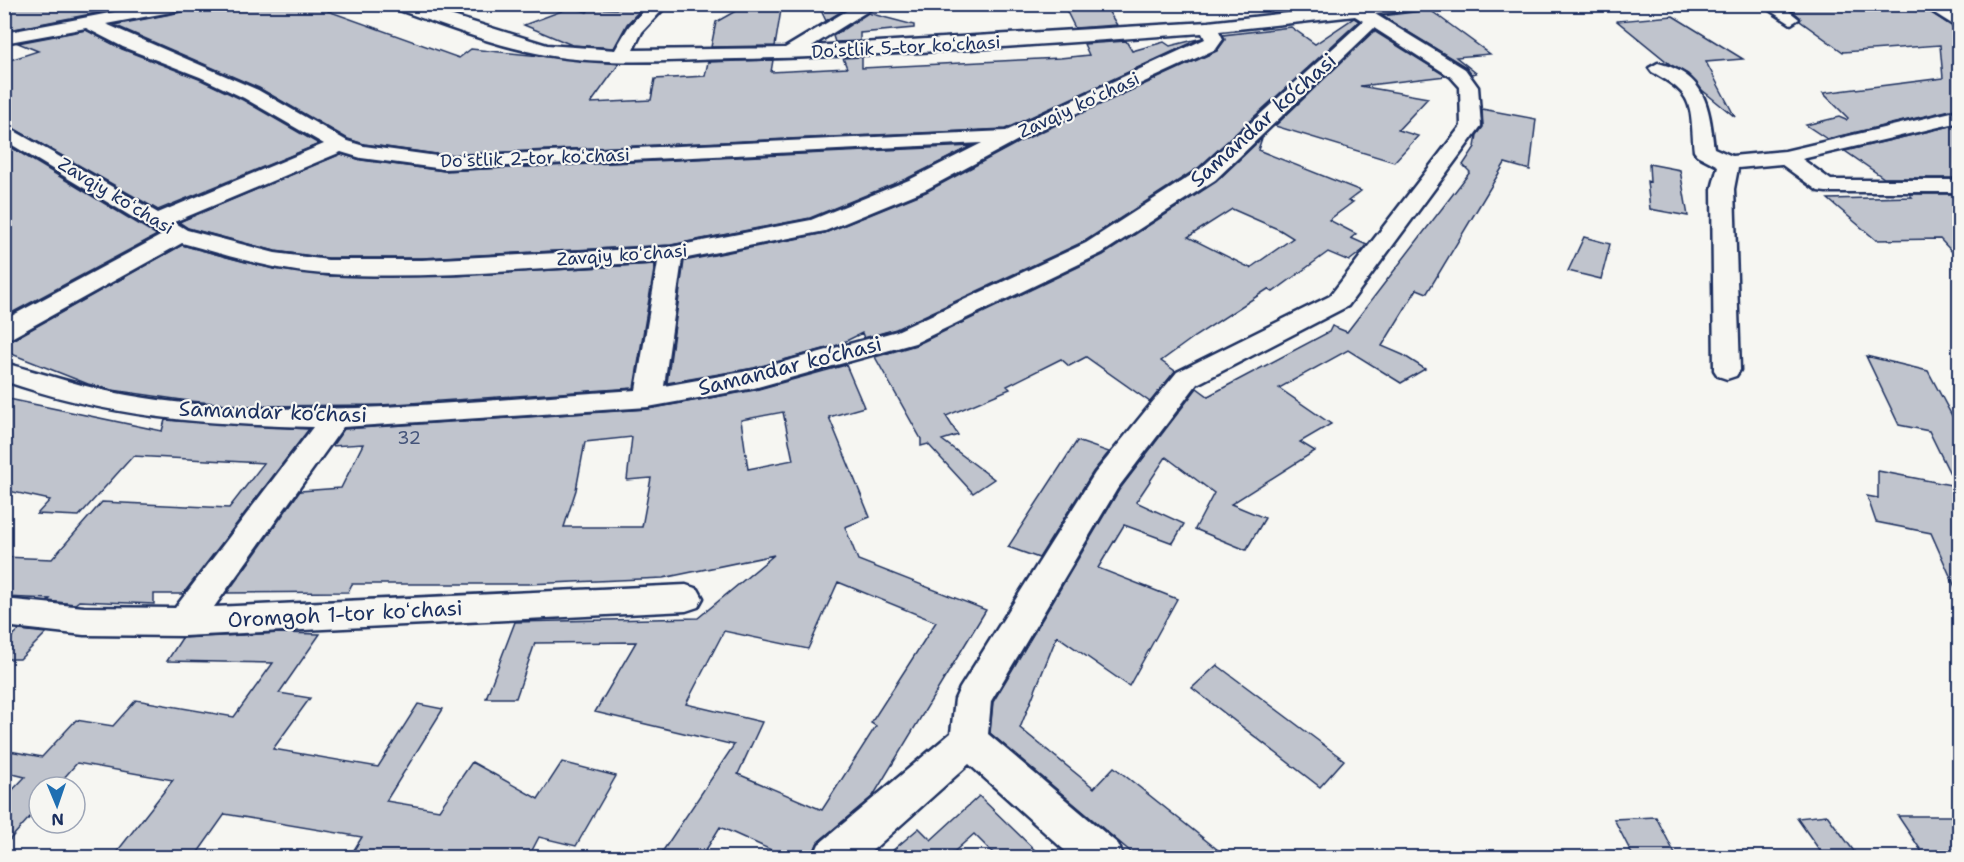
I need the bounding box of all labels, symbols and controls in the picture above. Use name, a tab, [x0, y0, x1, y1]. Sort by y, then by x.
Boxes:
street label: Doʻstlik 5-tor koʻchasi	[811, 30, 1001, 64]
street label: Samandar ko‘chasi	[1184, 47, 1342, 193]
street label: Zavqiy koʻchasi	[1014, 66, 1144, 144]
street label: Doʻstlik 2-tor koʻchasi	[440, 143, 630, 173]
street label: Zavqiy koʻchasi	[54, 152, 178, 240]
street label: Zavqiy koʻchasi	[556, 238, 688, 272]
street label: Samandar ko‘chasi	[695, 330, 885, 402]
street label: Samandar ko‘chasi	[178, 395, 368, 429]
house number: 32	[397, 426, 421, 450]
street label: Oromgoh 1-tor koʻchasi	[227, 594, 463, 634]
north arrow	[27, 775, 87, 835]
text: N	[51, 809, 64, 830]

